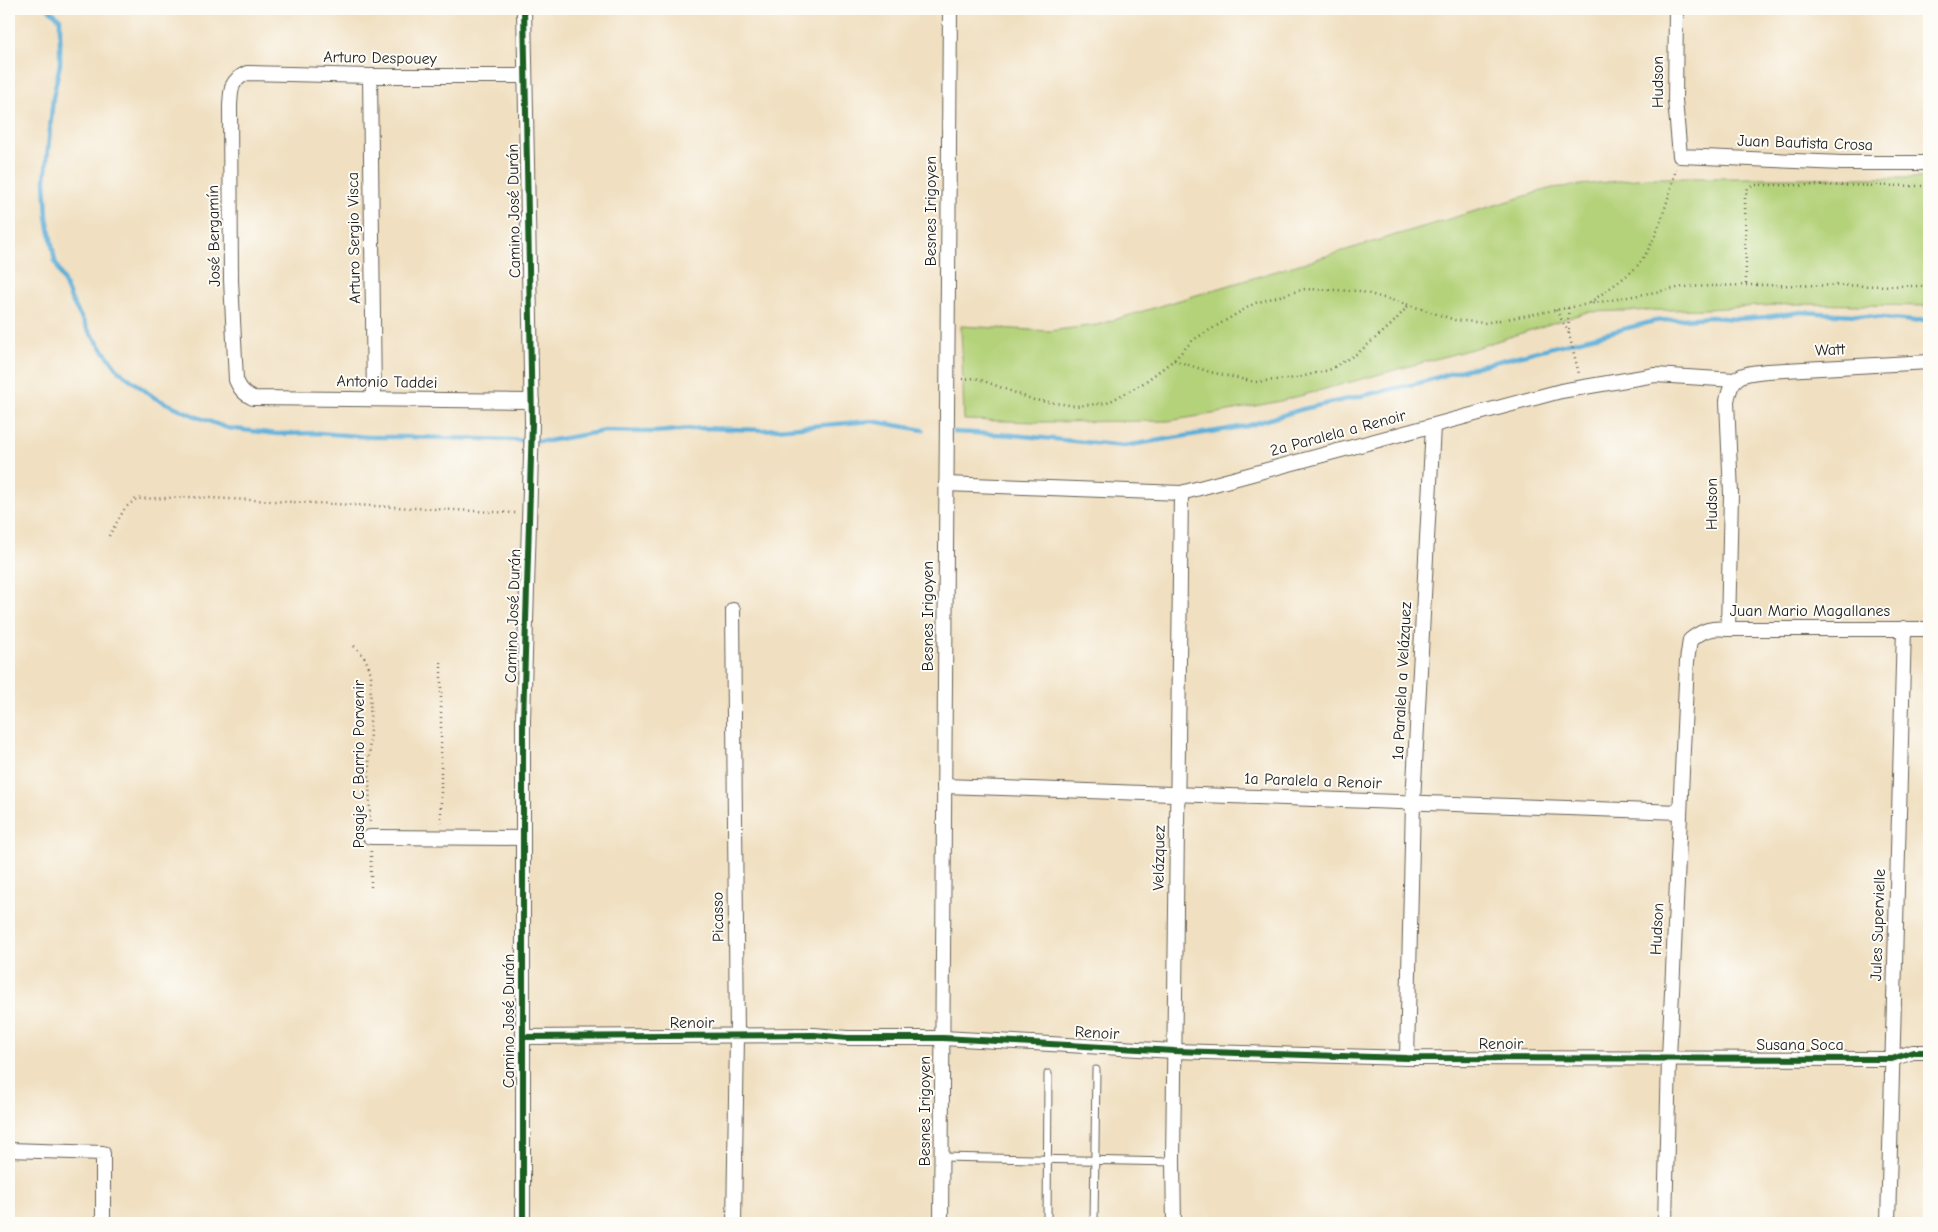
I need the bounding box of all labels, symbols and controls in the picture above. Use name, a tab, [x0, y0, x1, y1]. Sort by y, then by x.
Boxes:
street label: Arturo Despouey	[323, 48, 438, 68]
street label: Hudson	[1649, 56, 1667, 108]
street label: Juan Bautista Crosa	[1737, 132, 1873, 154]
street label: Camino José Durán	[504, 144, 524, 278]
street label: Besnes Irigoyen	[922, 156, 940, 266]
street label: Arturo Sergio Visca	[344, 172, 364, 304]
street label: José Bergamín	[204, 185, 224, 287]
street label: Watt	[1814, 340, 1846, 360]
street label: Antonio Taddei	[336, 372, 438, 392]
street label: 2a Paralela a Renoir	[1268, 406, 1408, 460]
street label: Hudson	[1703, 478, 1721, 530]
street label: Camino José Durán	[502, 549, 524, 683]
street label: Besnes Irigoyen	[919, 561, 937, 671]
street label: 1a Paralela a Velázquez	[1389, 601, 1415, 761]
street label: Juan Mario Magallanes	[1730, 602, 1891, 620]
street label: Pasaje C Barrio Porvenir	[350, 679, 368, 848]
street label: 1a Paralela a Renoir	[1244, 770, 1383, 792]
street label: Velázquez	[1149, 825, 1169, 891]
street label: Jules Supervielle	[1867, 869, 1889, 981]
street label: Picasso	[709, 892, 727, 942]
street label: Hudson	[1647, 902, 1667, 956]
street label: Camino José Durán	[500, 954, 518, 1088]
street label: Renoir	[670, 1014, 715, 1032]
street label: Renoir	[1074, 1023, 1120, 1043]
street label: Renoir	[1479, 1035, 1524, 1053]
street label: Susana Soca	[1756, 1036, 1844, 1054]
street label: Besnes Irigoyen	[916, 1056, 934, 1166]

